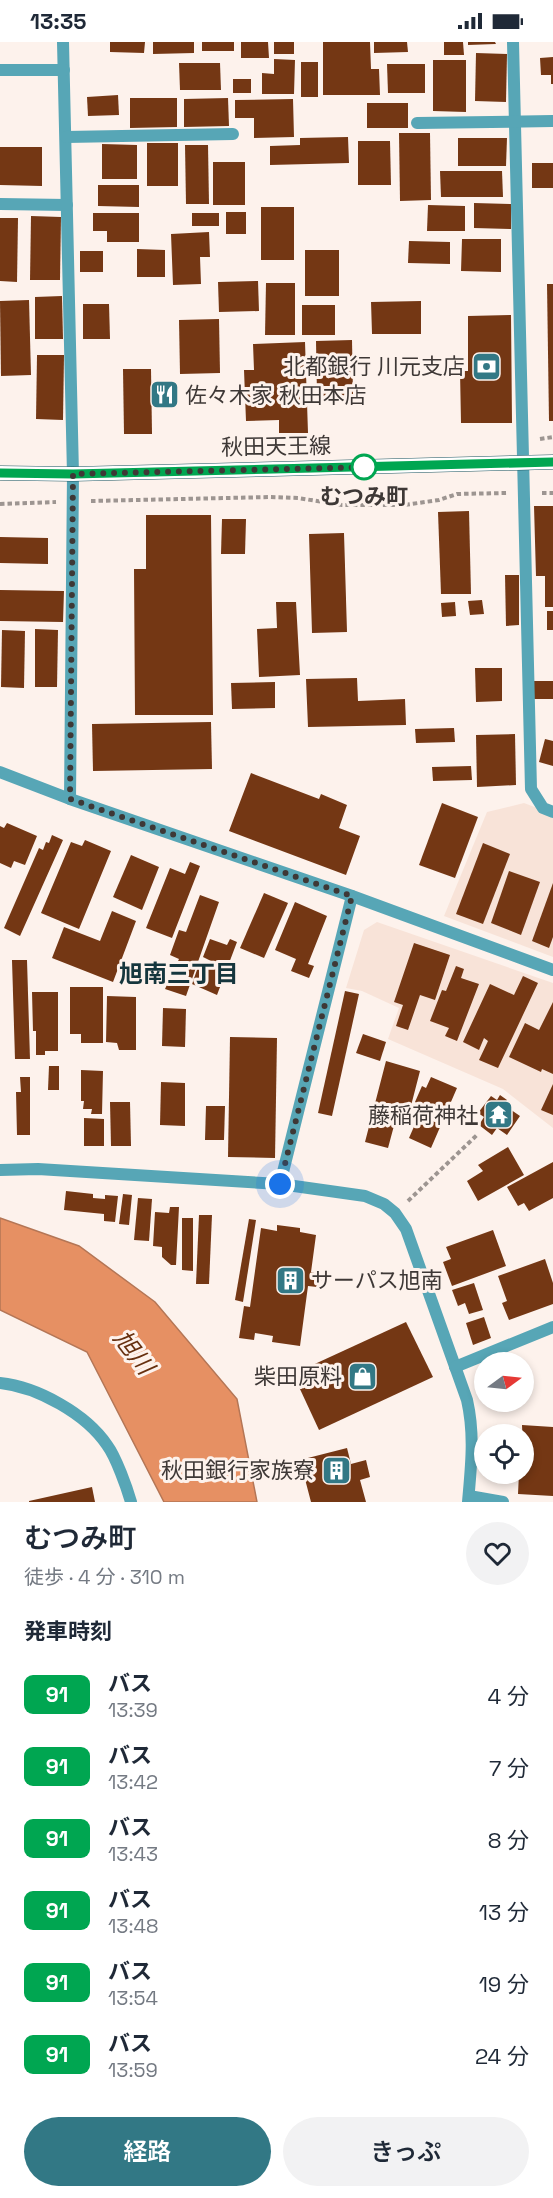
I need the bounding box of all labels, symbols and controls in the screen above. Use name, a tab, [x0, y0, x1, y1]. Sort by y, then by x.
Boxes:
text: 13:35	[30, 7, 86, 35]
bank icon: 北都銀行 川元支店	[470, 350, 502, 382]
place label: 北都銀行 川元支店	[283, 352, 465, 380]
restaurant icon: 佐々木家 秋田本店	[148, 379, 180, 411]
place label: 佐々木家 秋田本店	[185, 381, 367, 409]
street label: 秋田天王線	[221, 431, 331, 461]
marker: むつみ町	[351, 454, 377, 480]
place label: むつみ町	[320, 482, 408, 510]
district label: 旭南三丁目	[119, 958, 239, 989]
temple icon: 藤稲荷神社	[483, 1099, 515, 1131]
place label: 藤稲荷神社	[368, 1101, 478, 1129]
your location	[265, 1169, 295, 1199]
building icon: サーパス旭南	[274, 1264, 306, 1296]
place label: サーパス旭南	[311, 1266, 443, 1294]
water label: 旭川	[107, 1324, 163, 1383]
north arrow	[474, 1352, 534, 1412]
map controls	[474, 1352, 534, 1484]
shop icon: 柴田原料	[347, 1360, 379, 1392]
place label: 柴田原料	[254, 1362, 342, 1390]
button: locate	[474, 1424, 534, 1484]
building icon: 秋田銀行家族寮	[320, 1454, 352, 1486]
place label: 秋田銀行家族寮	[161, 1456, 315, 1484]
text: むつみ町	[24, 1520, 136, 1556]
button: heart	[466, 1522, 529, 1585]
text: 徒歩 · 4 分 · 310 m	[24, 1564, 185, 1590]
text: 発車時刻	[24, 1617, 112, 1645]
text: バス	[108, 1669, 152, 1697]
text: 91	[46, 1681, 68, 1708]
text: 4 分	[488, 1682, 529, 1710]
text: 13:39	[108, 1697, 158, 1723]
text: バス	[108, 1741, 152, 1769]
text: 91	[46, 1753, 68, 1780]
text: 7 分	[489, 1754, 529, 1782]
text: 13:42	[108, 1769, 158, 1795]
text: バス	[108, 1813, 152, 1841]
text: 91	[46, 1825, 68, 1852]
text: 8 分	[488, 1826, 529, 1854]
text: 13:43	[108, 1841, 158, 1867]
text: バス	[108, 1885, 152, 1913]
text: 91	[46, 1897, 68, 1924]
text: 13 分	[479, 1898, 529, 1926]
text: 13:48	[108, 1913, 158, 1939]
text: バス	[108, 1957, 152, 1985]
text: 91	[46, 1969, 68, 1996]
text: 19 分	[479, 1970, 529, 1998]
text: 13:54	[108, 1985, 158, 2011]
text: バス	[108, 2029, 152, 2057]
text: 91	[46, 2041, 68, 2068]
text: 24 分	[475, 2042, 529, 2070]
text: 13:59	[108, 2057, 158, 2083]
button: 経路	[24, 2117, 271, 2186]
button: きっぷ	[283, 2117, 529, 2186]

